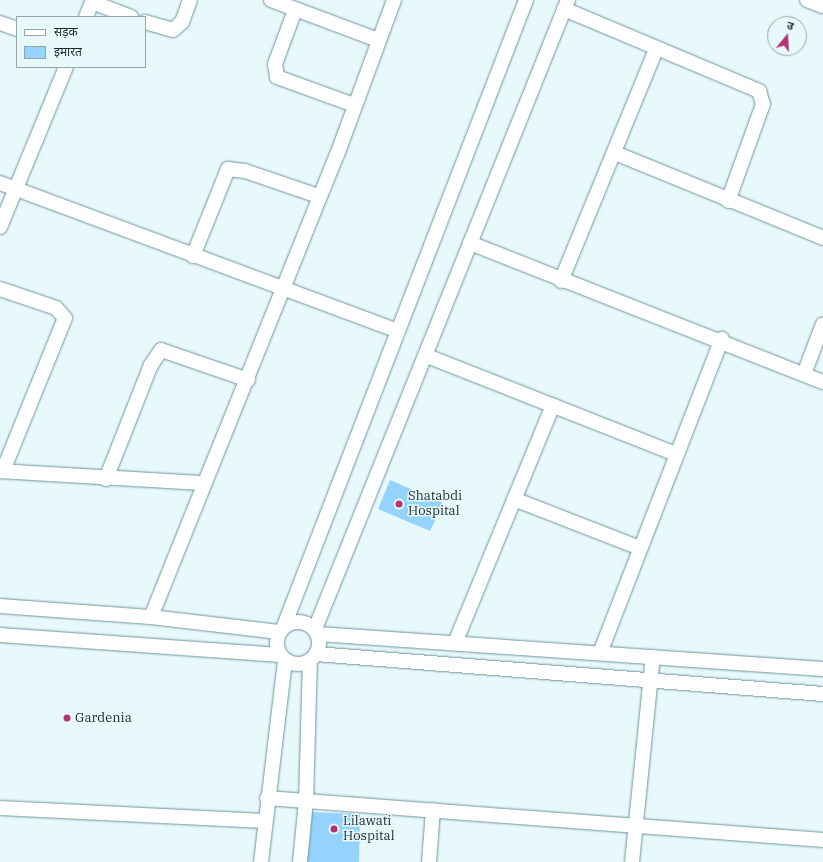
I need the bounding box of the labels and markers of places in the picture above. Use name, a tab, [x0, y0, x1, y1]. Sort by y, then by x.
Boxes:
place label: Shatabdi Hospital	[408, 489, 462, 520]
marker: Shatabdi Hospital	[393, 498, 405, 510]
place label: Gardenia	[75, 710, 132, 726]
marker: Gardenia	[62, 713, 72, 723]
place label: Lilawati Hospital	[343, 814, 395, 845]
marker: Lilawati Hospital	[328, 823, 340, 835]

